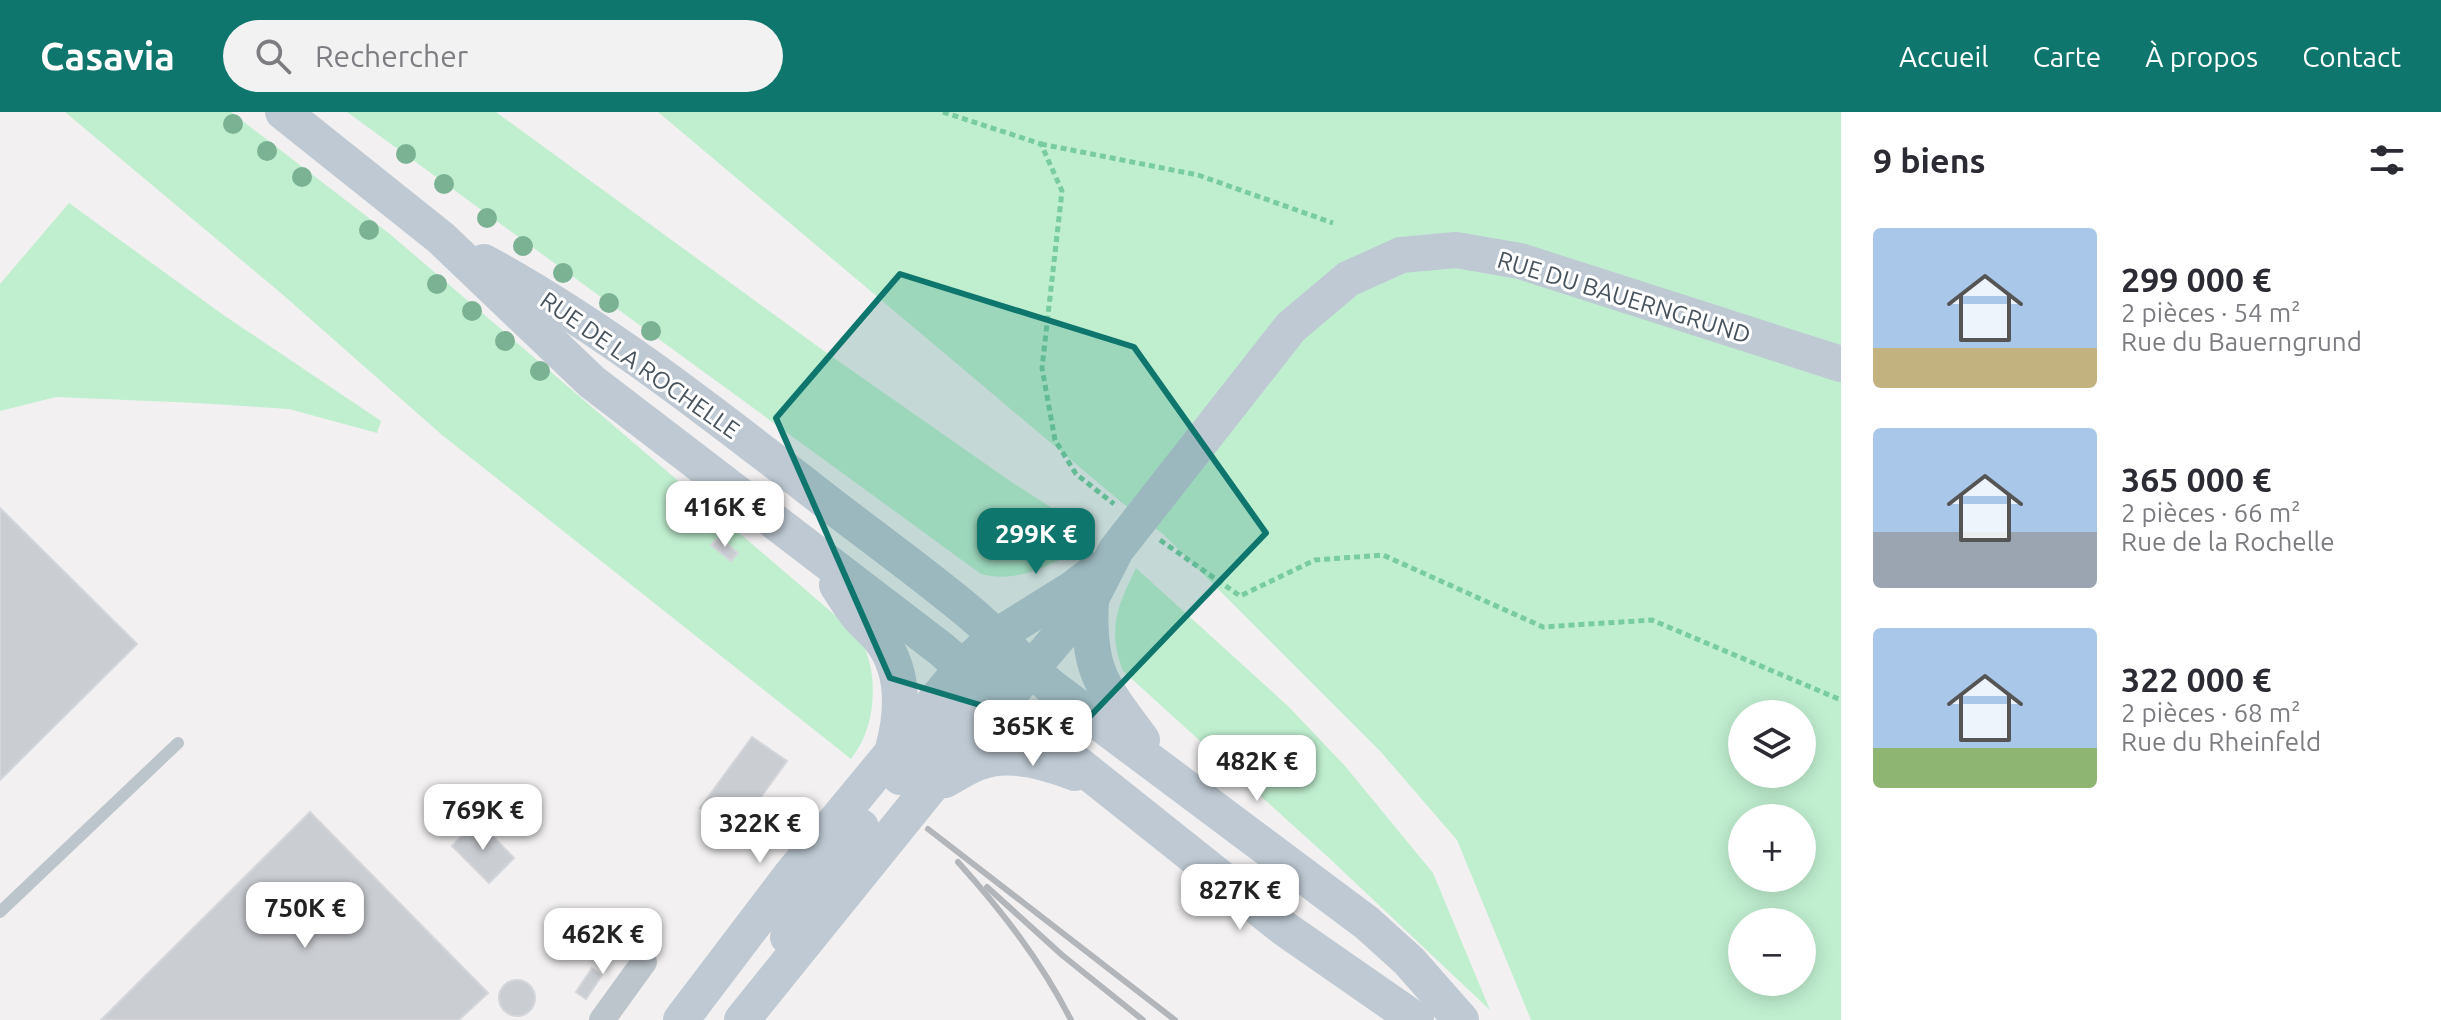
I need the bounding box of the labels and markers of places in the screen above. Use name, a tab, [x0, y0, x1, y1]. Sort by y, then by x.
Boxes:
pin: 416K €	[660, 481, 790, 549]
pin: 299K €	[971, 508, 1101, 576]
pin: 365K €	[968, 700, 1098, 768]
pin: 482K €	[1192, 735, 1322, 803]
pin: 769K €	[418, 784, 548, 852]
pin: 322K €	[695, 797, 825, 865]
pin: 827K €	[1175, 864, 1305, 932]
pin: 750K €	[240, 882, 370, 950]
pin: 462K €	[538, 908, 668, 976]

